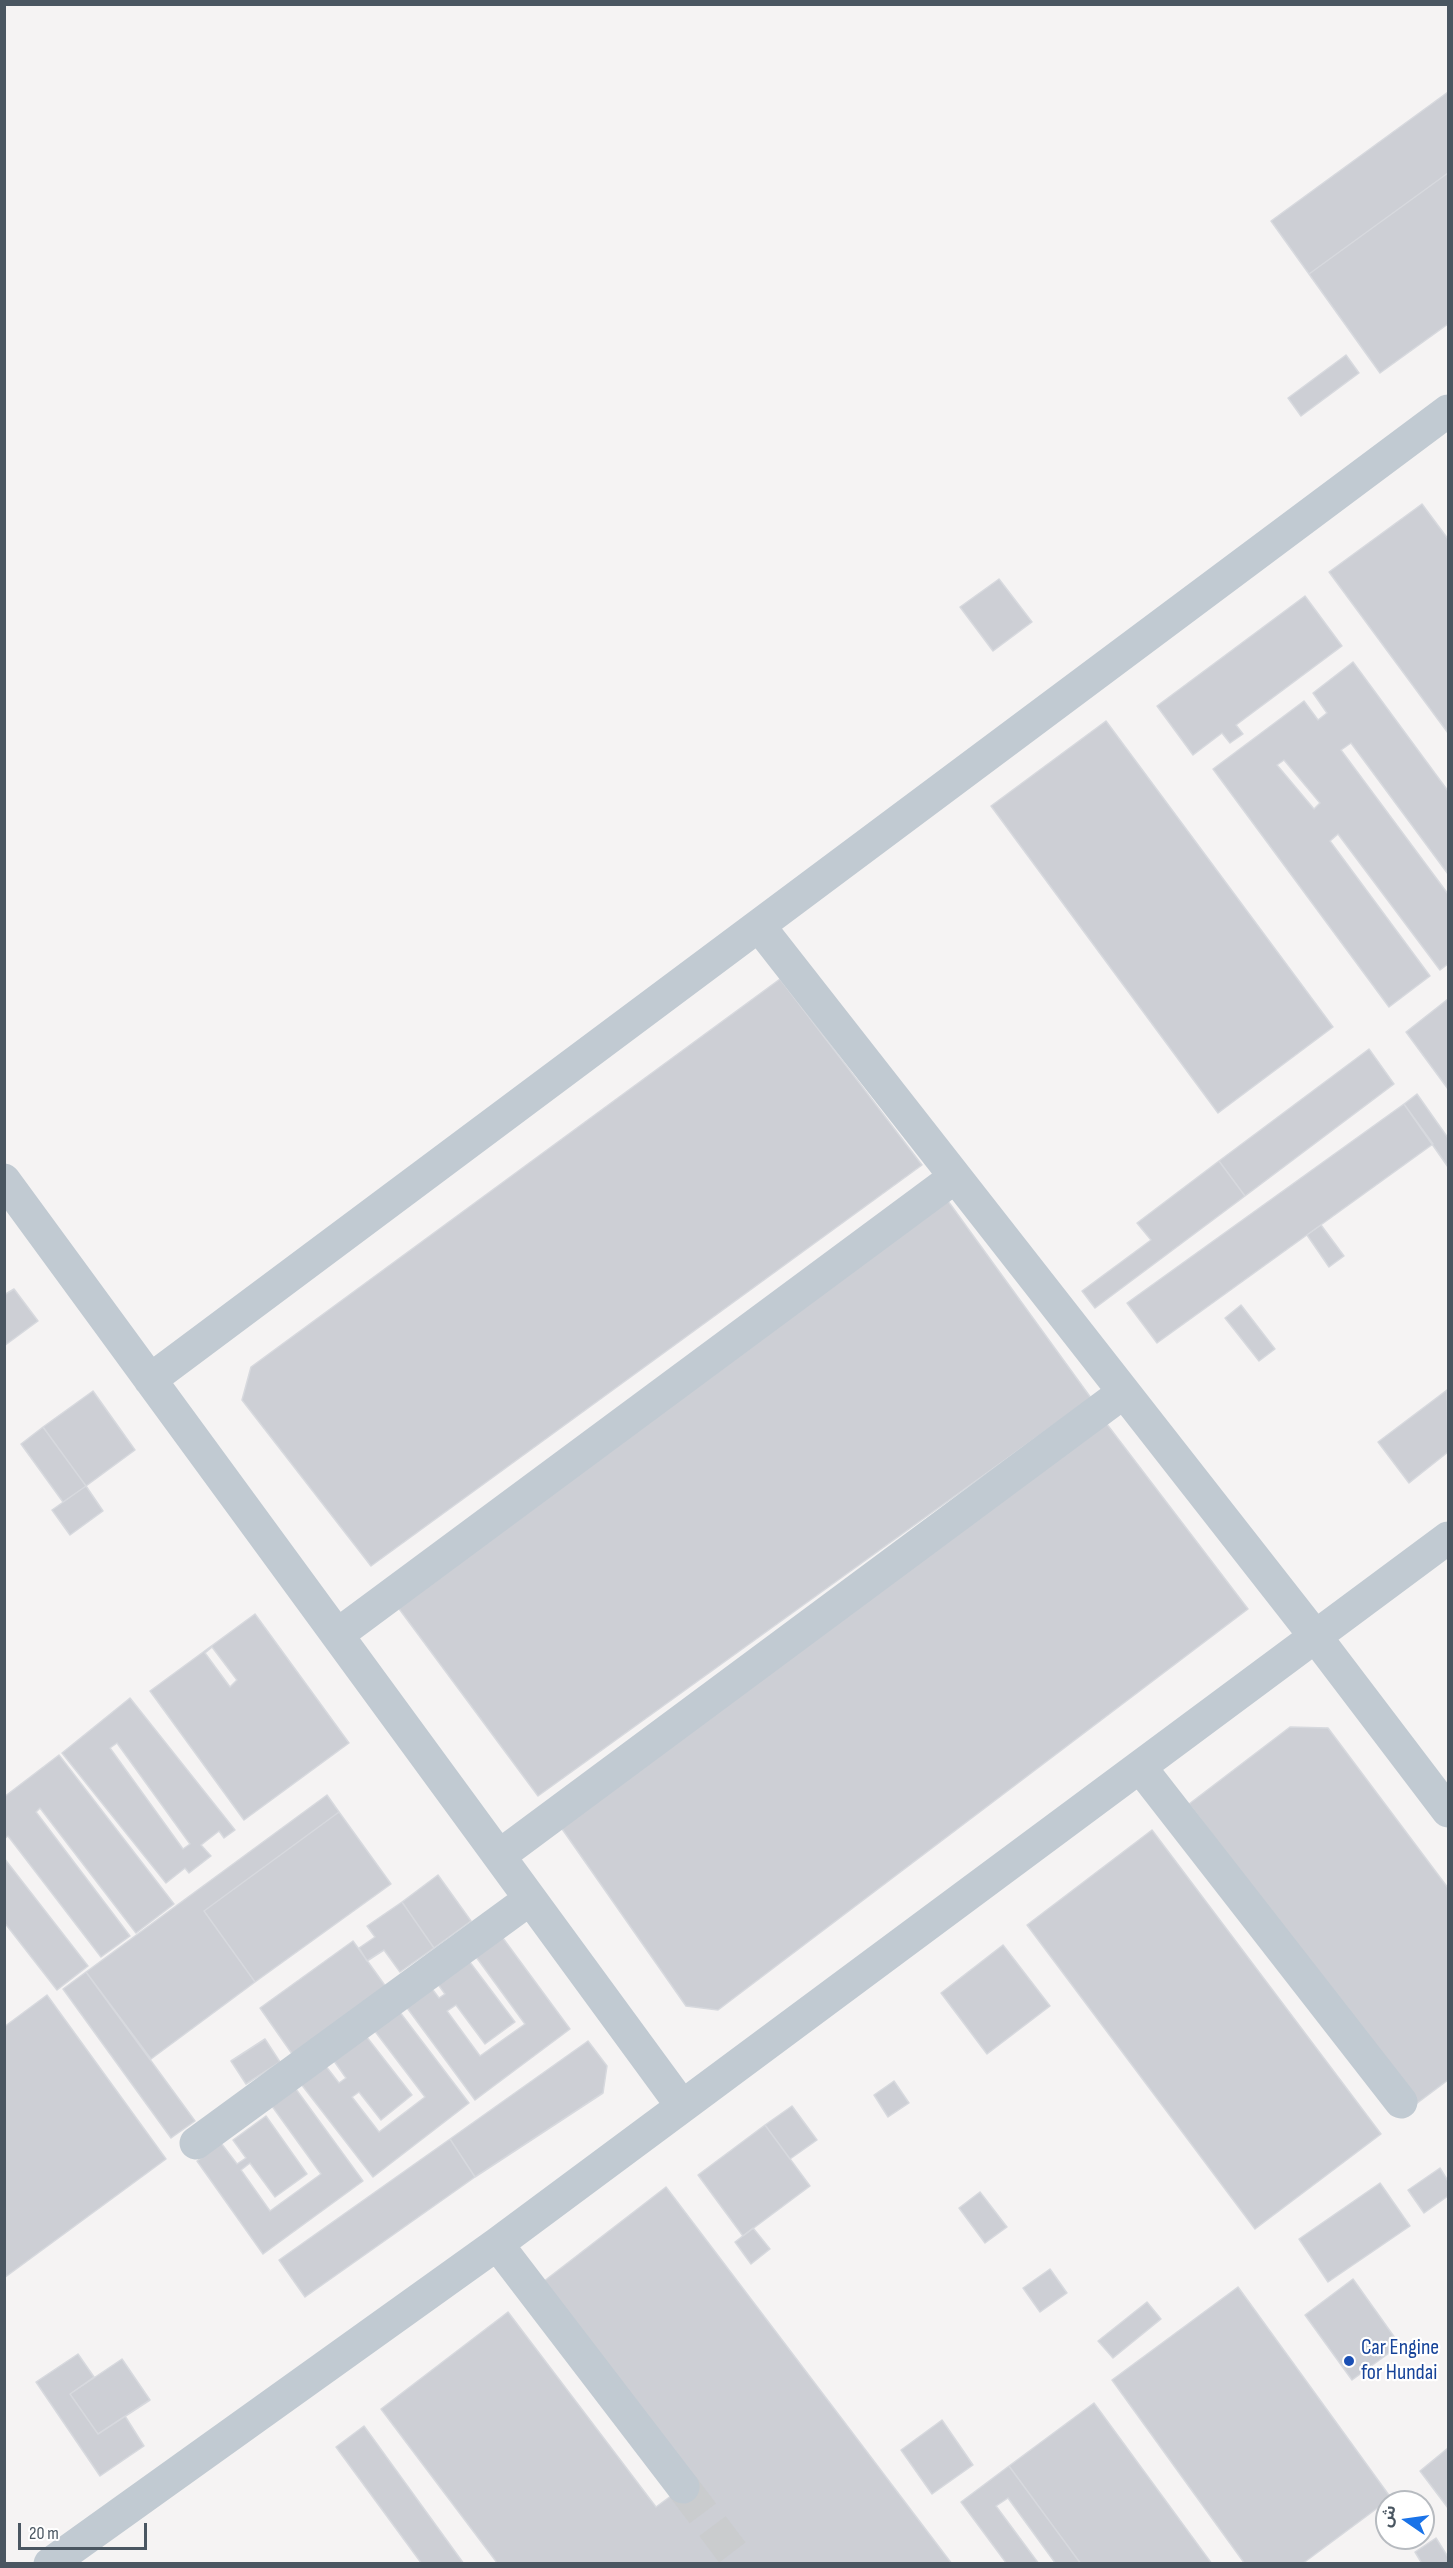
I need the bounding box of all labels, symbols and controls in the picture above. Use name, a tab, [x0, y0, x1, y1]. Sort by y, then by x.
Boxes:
place label: Car Engine for Hundai	[1361, 2335, 1439, 2386]
marker: Car Engine for Hundai	[1342, 2354, 1356, 2368]
north arrow	[1375, 2490, 1435, 2550]
text: ش	[1377, 2503, 1401, 2529]
scale bar	[21, 2511, 150, 2549]
text: 20 m	[29, 2523, 59, 2544]

